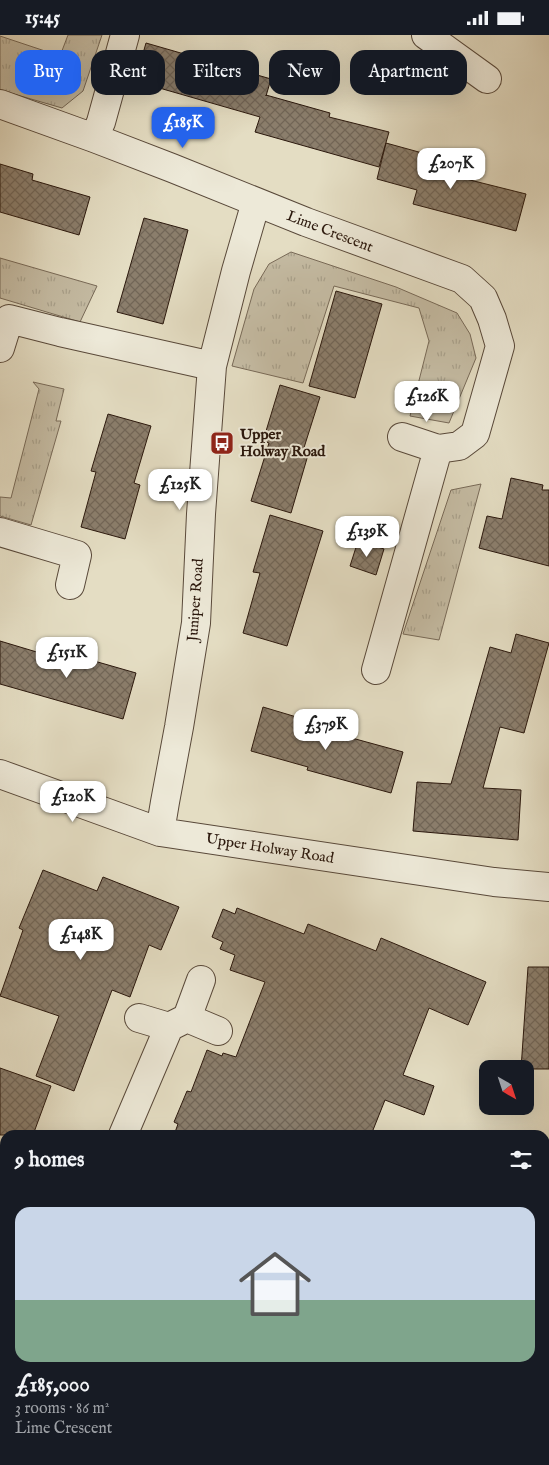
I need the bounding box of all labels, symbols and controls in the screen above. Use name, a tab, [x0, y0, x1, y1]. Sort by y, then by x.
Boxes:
text: 15:45	[25, 6, 60, 30]
chip: Buy	[15, 50, 81, 95]
chip: Rent	[91, 50, 165, 95]
chip: Filters	[175, 50, 259, 95]
chip: New	[269, 50, 340, 95]
chip: Apartment	[350, 50, 467, 95]
pin: £185K	[148, 107, 218, 149]
text: £185K	[163, 113, 203, 133]
pin: £207K	[416, 147, 486, 190]
text: £207K	[428, 154, 474, 174]
street label: Lime Crescent	[284, 206, 376, 257]
pin: £126K	[392, 381, 462, 423]
text: £126K	[406, 387, 448, 407]
place label: Upper Holway Road	[239, 425, 326, 461]
bus stop icon: Upper Holway Road	[209, 430, 235, 456]
pin: £125K	[145, 469, 215, 511]
text: £125K	[159, 475, 201, 495]
pin: £139K	[332, 515, 402, 558]
text: £139K	[346, 522, 388, 542]
street label: Juniper Road	[183, 557, 208, 644]
pin: £151K	[32, 637, 102, 679]
text: £151K	[47, 643, 87, 663]
pin: £379K	[291, 709, 361, 751]
text: £379K	[304, 715, 348, 735]
pin: £120K	[38, 781, 108, 823]
text: £120K	[51, 787, 95, 807]
street label: Upper Holway Road	[204, 829, 336, 868]
pin: £148K	[46, 919, 116, 961]
text: £148K	[60, 925, 102, 945]
north arrow	[479, 1060, 534, 1115]
map controls	[479, 1060, 534, 1115]
icon: filters	[507, 1146, 535, 1174]
text: 9 homes	[15, 1147, 84, 1174]
icon: home	[230, 1239, 320, 1329]
text: £185,000	[15, 1372, 90, 1399]
text: 3 rooms · 86 m²	[15, 1399, 109, 1419]
text: Lime Crescent	[15, 1419, 112, 1439]

